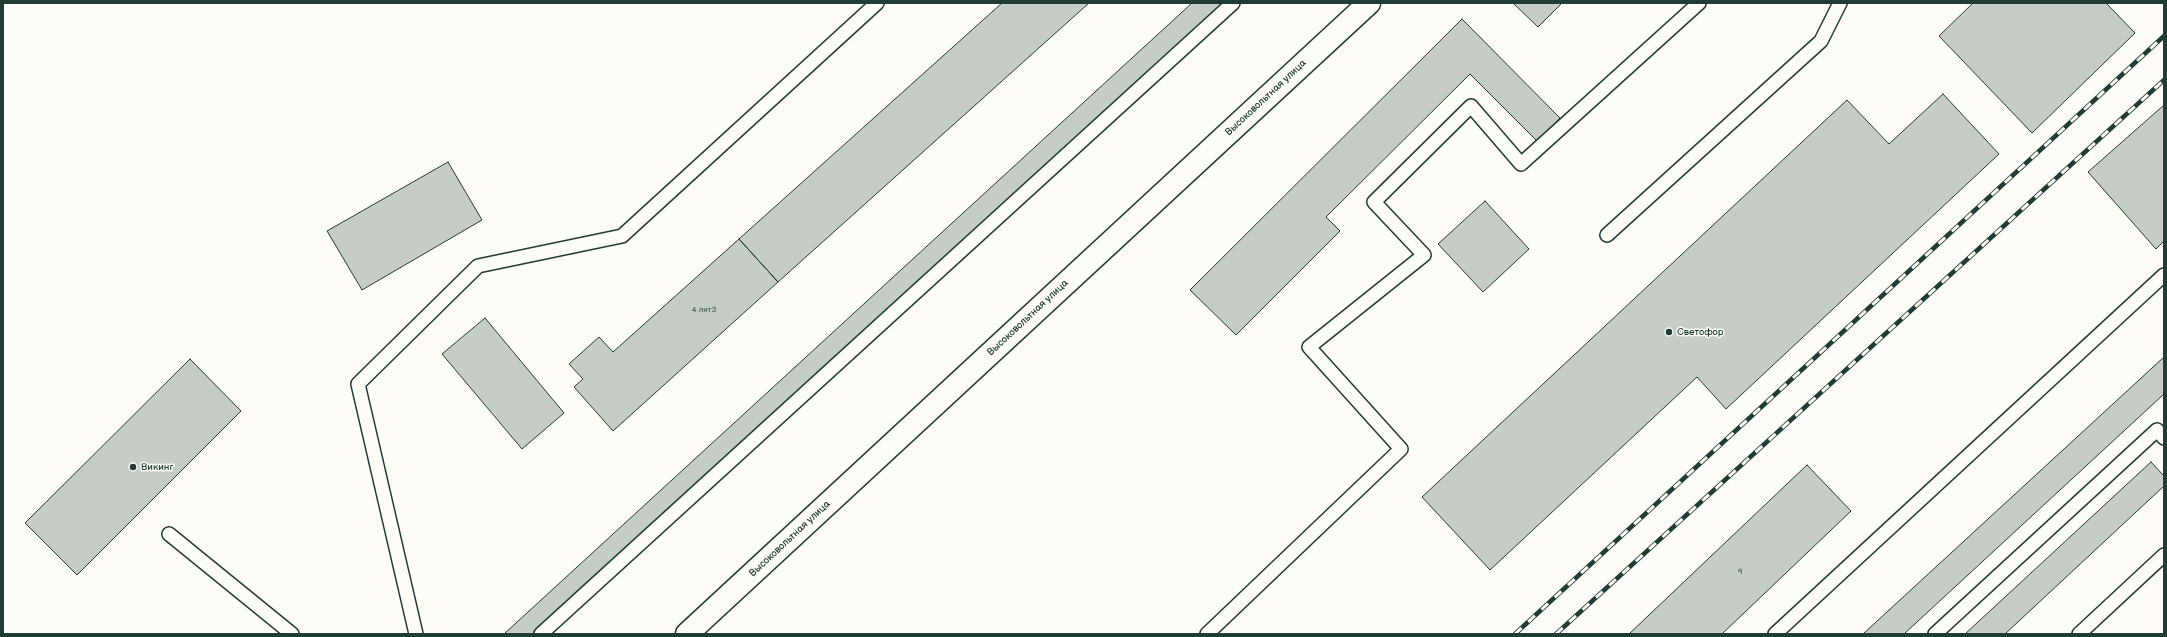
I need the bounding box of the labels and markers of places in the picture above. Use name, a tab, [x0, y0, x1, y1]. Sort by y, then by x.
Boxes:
place label: Светофор	[1677, 326, 1723, 338]
marker: Светофор	[1664, 327, 1674, 337]
place label: Викинг	[141, 461, 173, 473]
marker: Викинг	[128, 462, 138, 472]

